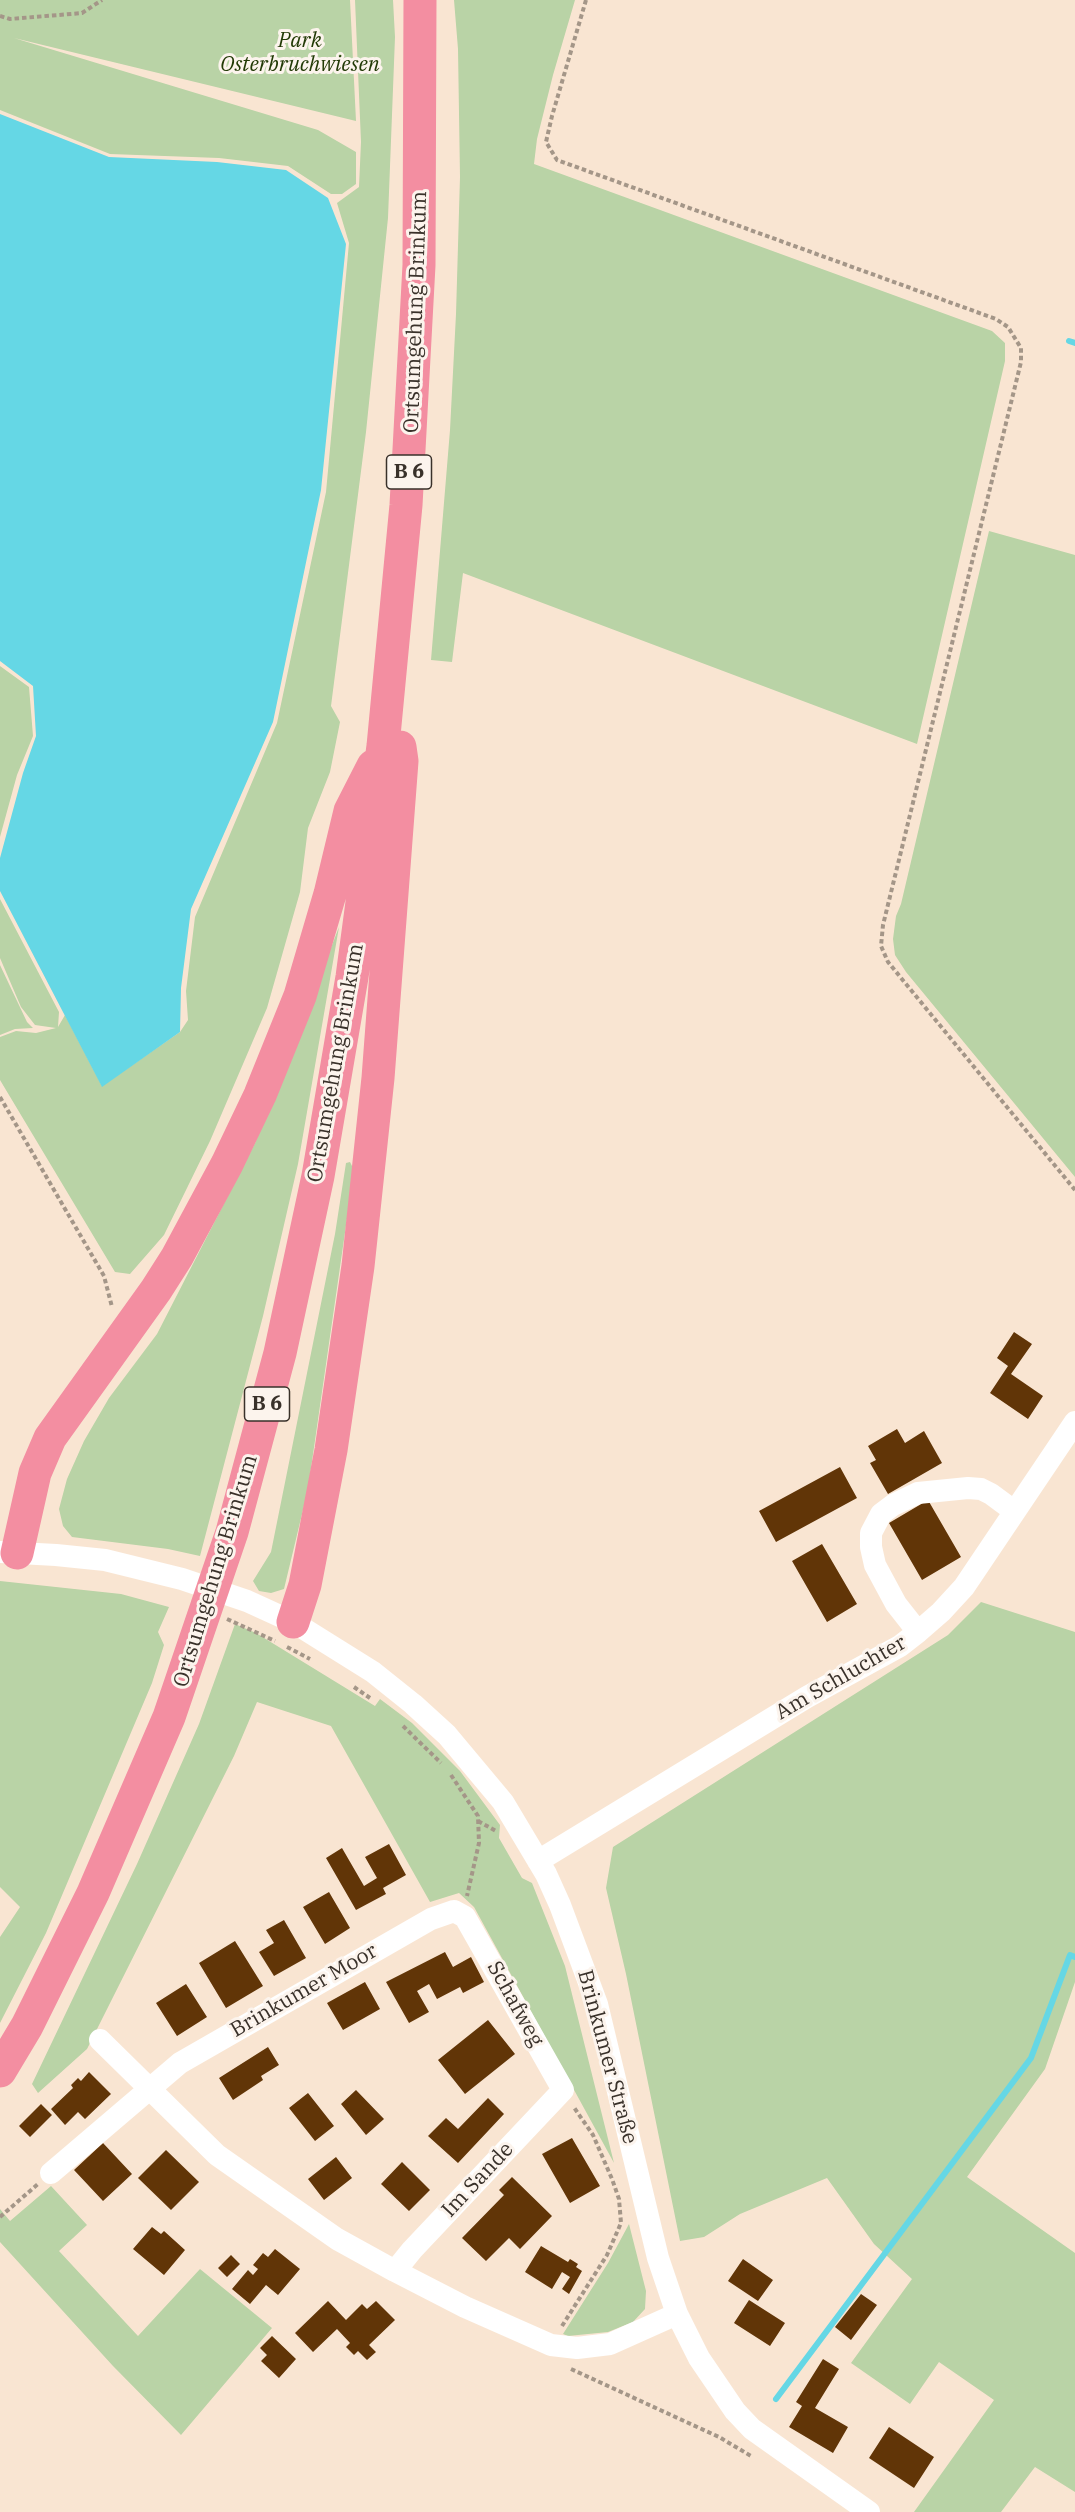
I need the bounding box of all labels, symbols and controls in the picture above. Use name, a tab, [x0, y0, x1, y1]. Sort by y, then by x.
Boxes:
park label: Park Osterbruchwiesen	[220, 28, 380, 78]
street label: Ortsumgehung Brinkum	[399, 191, 433, 433]
road number: B 6	[386, 455, 432, 489]
street label: Ortsumgehung Brinkum	[303, 942, 369, 1184]
road number: B 6	[244, 1387, 290, 1421]
street label: Ortsumgehung Brinkum	[169, 1452, 263, 1690]
street label: Am Schluchter	[771, 1630, 911, 1726]
street label: Brinkumer Moor	[226, 1939, 382, 2043]
street label: Schafweg	[481, 1957, 549, 2051]
street label: Brinkumer Straße	[572, 1967, 642, 2147]
street label: Im Sande	[437, 2137, 519, 2223]

